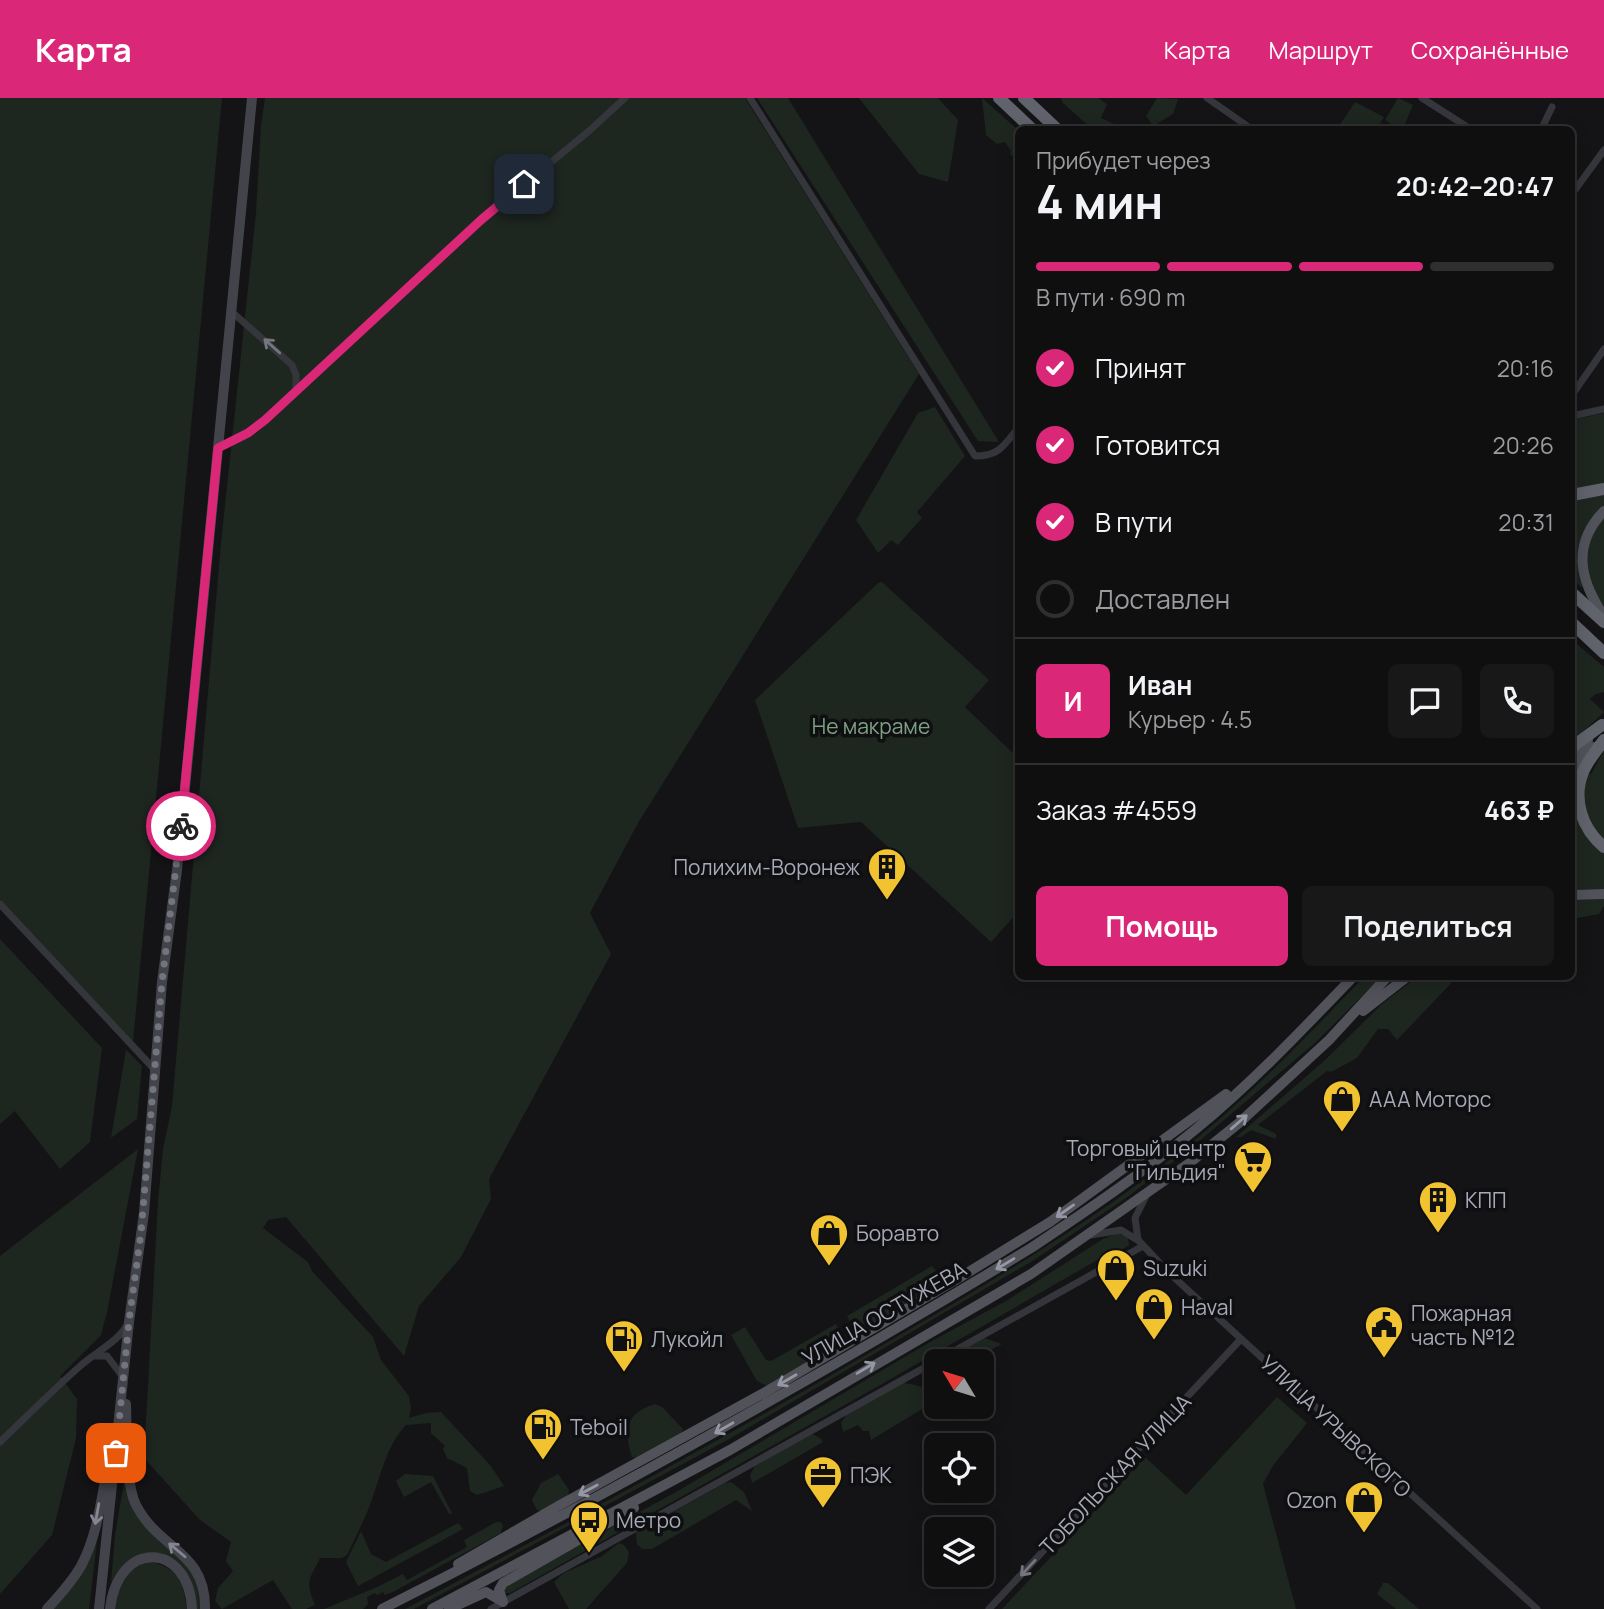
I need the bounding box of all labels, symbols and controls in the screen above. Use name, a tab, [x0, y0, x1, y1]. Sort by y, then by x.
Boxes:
text: Карта	[35, 27, 132, 72]
text: Карта	[1164, 33, 1231, 66]
text: Маршрут	[1269, 33, 1373, 66]
text: Сохранённые	[1411, 33, 1569, 66]
text: Прибудет через	[1036, 144, 1211, 176]
pin	[494, 154, 554, 214]
icon: home	[505, 165, 543, 203]
text: 20:42–20:47	[1396, 168, 1554, 204]
text: 4 мин	[1036, 170, 1163, 233]
text: В пути · 690 m	[1036, 281, 1186, 313]
one-way arrow	[264, 338, 281, 355]
icon: check	[1036, 349, 1074, 387]
text: Принят	[1095, 350, 1186, 386]
text: 20:16	[1497, 352, 1554, 384]
icon: check	[1036, 426, 1074, 464]
text: Готовится	[1095, 427, 1220, 463]
text: 20:26	[1493, 429, 1554, 461]
icon: check	[1036, 503, 1074, 541]
text: В пути	[1095, 504, 1173, 540]
text: 20:31	[1498, 506, 1554, 538]
text: Доставлен	[1095, 581, 1230, 617]
button: chat	[1388, 664, 1462, 738]
button: phone	[1480, 664, 1554, 738]
text: Иван	[1128, 667, 1192, 703]
text: И	[1064, 683, 1082, 719]
text: Курьер · 4.5	[1128, 703, 1252, 735]
park label: Не макраме	[812, 712, 930, 740]
courier	[146, 791, 216, 861]
text: Заказ #4559	[1036, 792, 1197, 828]
text: 463 ₽	[1484, 792, 1554, 828]
icon: bike	[162, 807, 200, 845]
building icon: Полихим-Воронеж	[866, 846, 908, 901]
place label: Полихим-Воронеж	[674, 853, 860, 881]
button: Помощь	[1036, 886, 1288, 966]
button: Поделиться	[1302, 886, 1554, 966]
shop icon: ААА Моторс	[1321, 1078, 1363, 1133]
place label: ААА Моторс	[1369, 1085, 1491, 1113]
one-way arrow	[1230, 1114, 1248, 1130]
place label: Торговый центр "Гильдия"	[1066, 1134, 1226, 1186]
supermarket icon: Торговый центр "Гильдия"	[1232, 1139, 1274, 1194]
building icon: КПП	[1417, 1179, 1459, 1234]
place label: КПП	[1465, 1186, 1507, 1214]
one-way arrow	[1056, 1204, 1075, 1218]
shop icon: Боравто	[808, 1212, 850, 1267]
place label: Боравто	[856, 1219, 939, 1247]
shop icon: Suzuki	[1095, 1247, 1137, 1302]
place label: Suzuki	[1143, 1254, 1207, 1282]
street label: УЛИЦА ОСТУЖЕВА	[797, 1255, 971, 1371]
one-way arrow	[996, 1257, 1016, 1271]
shop icon: Haval	[1133, 1286, 1175, 1341]
place label: Haval	[1181, 1293, 1233, 1321]
place label: Пожарная часть №12	[1411, 1299, 1515, 1351]
public building icon: Пожарная часть №12	[1363, 1304, 1405, 1359]
fuel station icon: Лукойл	[603, 1318, 645, 1373]
place label: Лукойл	[651, 1325, 723, 1353]
north arrow	[924, 1349, 994, 1419]
map controls	[924, 1349, 994, 1587]
street label: УЛИЦА УРЫВСКОГО	[1255, 1349, 1417, 1503]
one-way arrow	[856, 1361, 876, 1375]
one-way arrow	[777, 1373, 797, 1387]
street label: ТОБОЛЬСКАЯ УЛИЦА	[1033, 1388, 1197, 1560]
fuel station icon: Teboil	[522, 1406, 564, 1461]
place label: Teboil	[570, 1413, 628, 1441]
one-way arrow	[715, 1421, 735, 1435]
pin	[86, 1423, 146, 1483]
button: locate	[924, 1433, 994, 1503]
icon: bag	[97, 1434, 135, 1472]
office icon: ПЭК	[802, 1454, 844, 1509]
place label: ПЭК	[850, 1461, 892, 1489]
shop icon: Ozon	[1343, 1479, 1385, 1534]
one-way arrow	[578, 1484, 599, 1497]
place label: Ozon	[1287, 1486, 1337, 1514]
bus stop icon: Метро	[568, 1499, 610, 1554]
one-way arrow	[90, 1502, 104, 1525]
place label: Метро	[616, 1506, 681, 1534]
button: layers	[924, 1517, 994, 1587]
one-way arrow	[169, 1543, 187, 1558]
one-way arrow	[1019, 1559, 1036, 1576]

